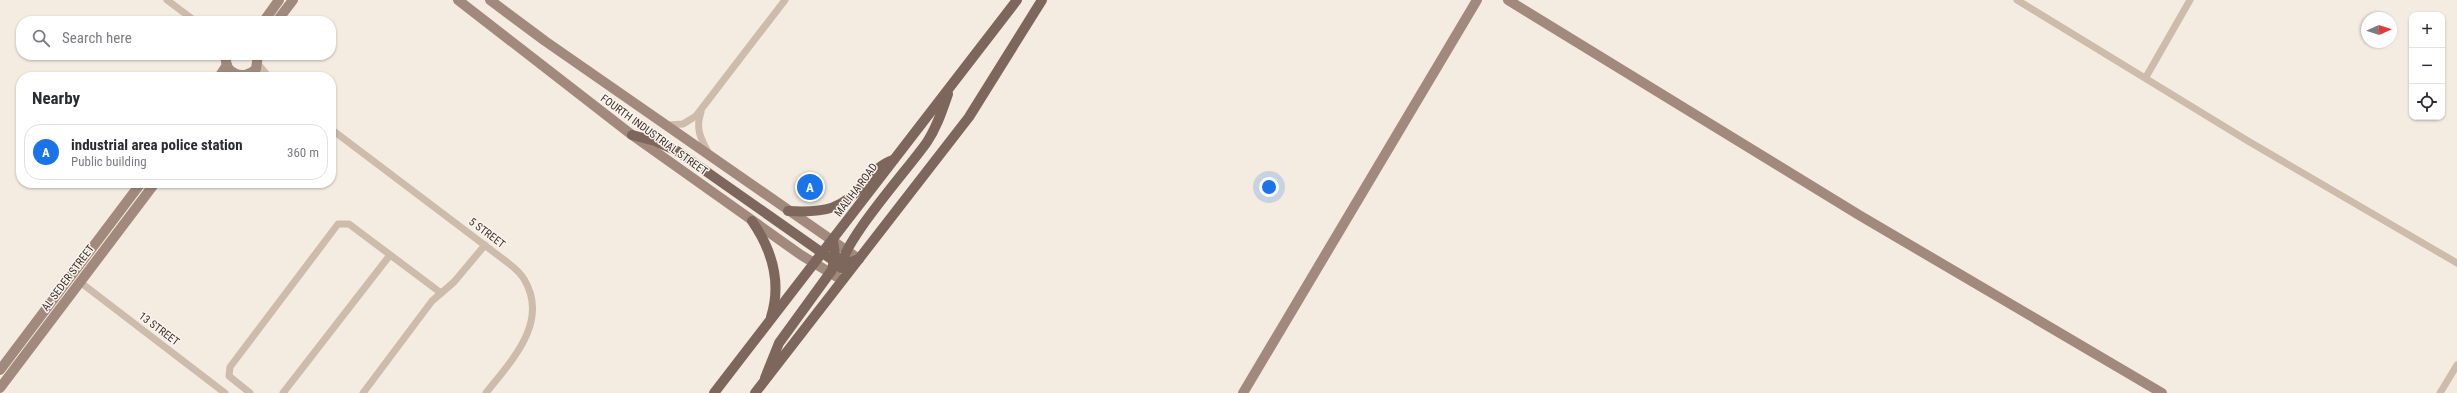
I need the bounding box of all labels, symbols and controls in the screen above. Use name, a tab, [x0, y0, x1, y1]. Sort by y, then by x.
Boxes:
north arrow	[2361, 12, 2397, 48]
map controls	[2409, 12, 2445, 120]
button: +	[2409, 12, 2445, 48]
search box	[16, 16, 336, 60]
icon: search	[30, 27, 52, 49]
text: Search here	[62, 29, 132, 47]
button: −	[2409, 48, 2445, 84]
button: locate	[2409, 84, 2445, 120]
text: Nearby	[32, 88, 80, 108]
street label: FOURTH INDUSTRIAL STREET	[598, 92, 710, 178]
text: industrial area police station	[71, 136, 243, 154]
text: A	[42, 145, 50, 160]
text: 360 m	[287, 145, 319, 160]
text: Public building	[71, 154, 147, 169]
street label: MALIHA ROAD	[832, 161, 880, 219]
pin: A	[797, 172, 823, 202]
your location	[1259, 177, 1279, 197]
street label: 5 STREET	[466, 215, 508, 251]
street label: AL SEDER STREET	[39, 242, 97, 314]
street label: 13 STREET	[136, 310, 182, 349]

